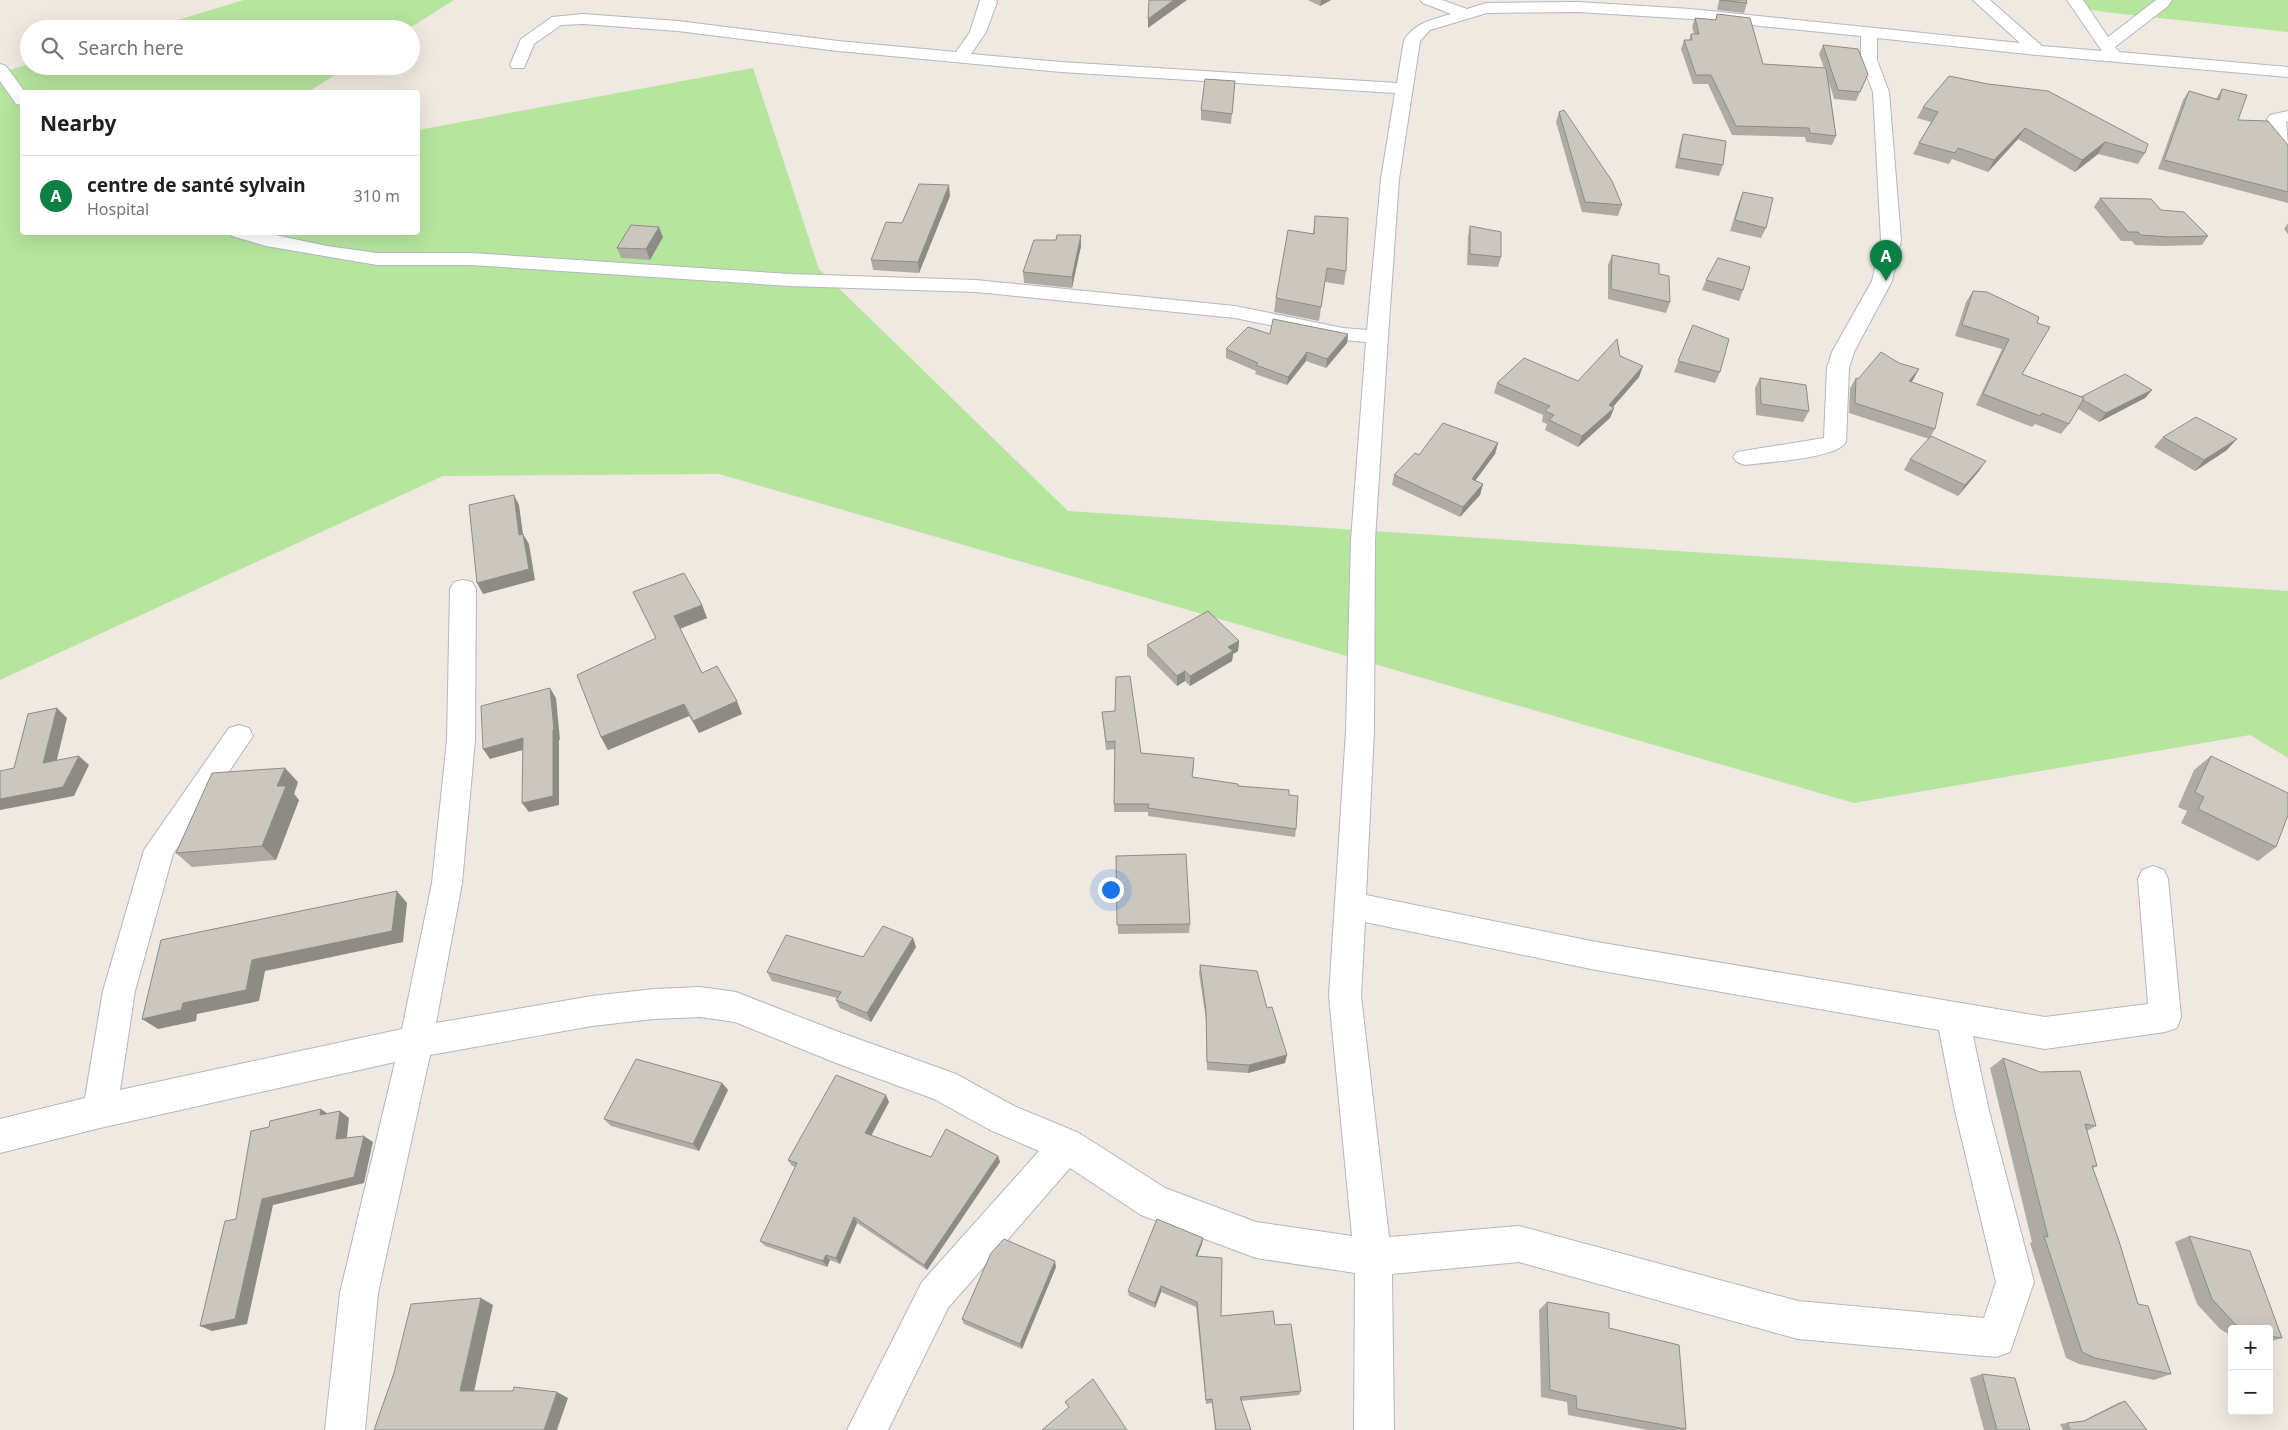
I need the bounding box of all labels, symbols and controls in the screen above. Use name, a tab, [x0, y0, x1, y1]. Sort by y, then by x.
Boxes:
search box	[20, 20, 420, 75]
icon: search	[38, 34, 66, 62]
text: Search here	[78, 35, 184, 61]
text: Nearby	[40, 109, 116, 137]
text: centre de santé sylvain	[87, 172, 306, 198]
text: A	[50, 185, 62, 207]
text: 310 m	[353, 185, 400, 207]
text: Hospital	[87, 198, 149, 220]
pin: A	[1870, 240, 1902, 281]
your location	[1098, 877, 1124, 903]
map controls	[2228, 1325, 2273, 1415]
button: +	[2228, 1325, 2273, 1370]
button: −	[2228, 1370, 2273, 1415]

